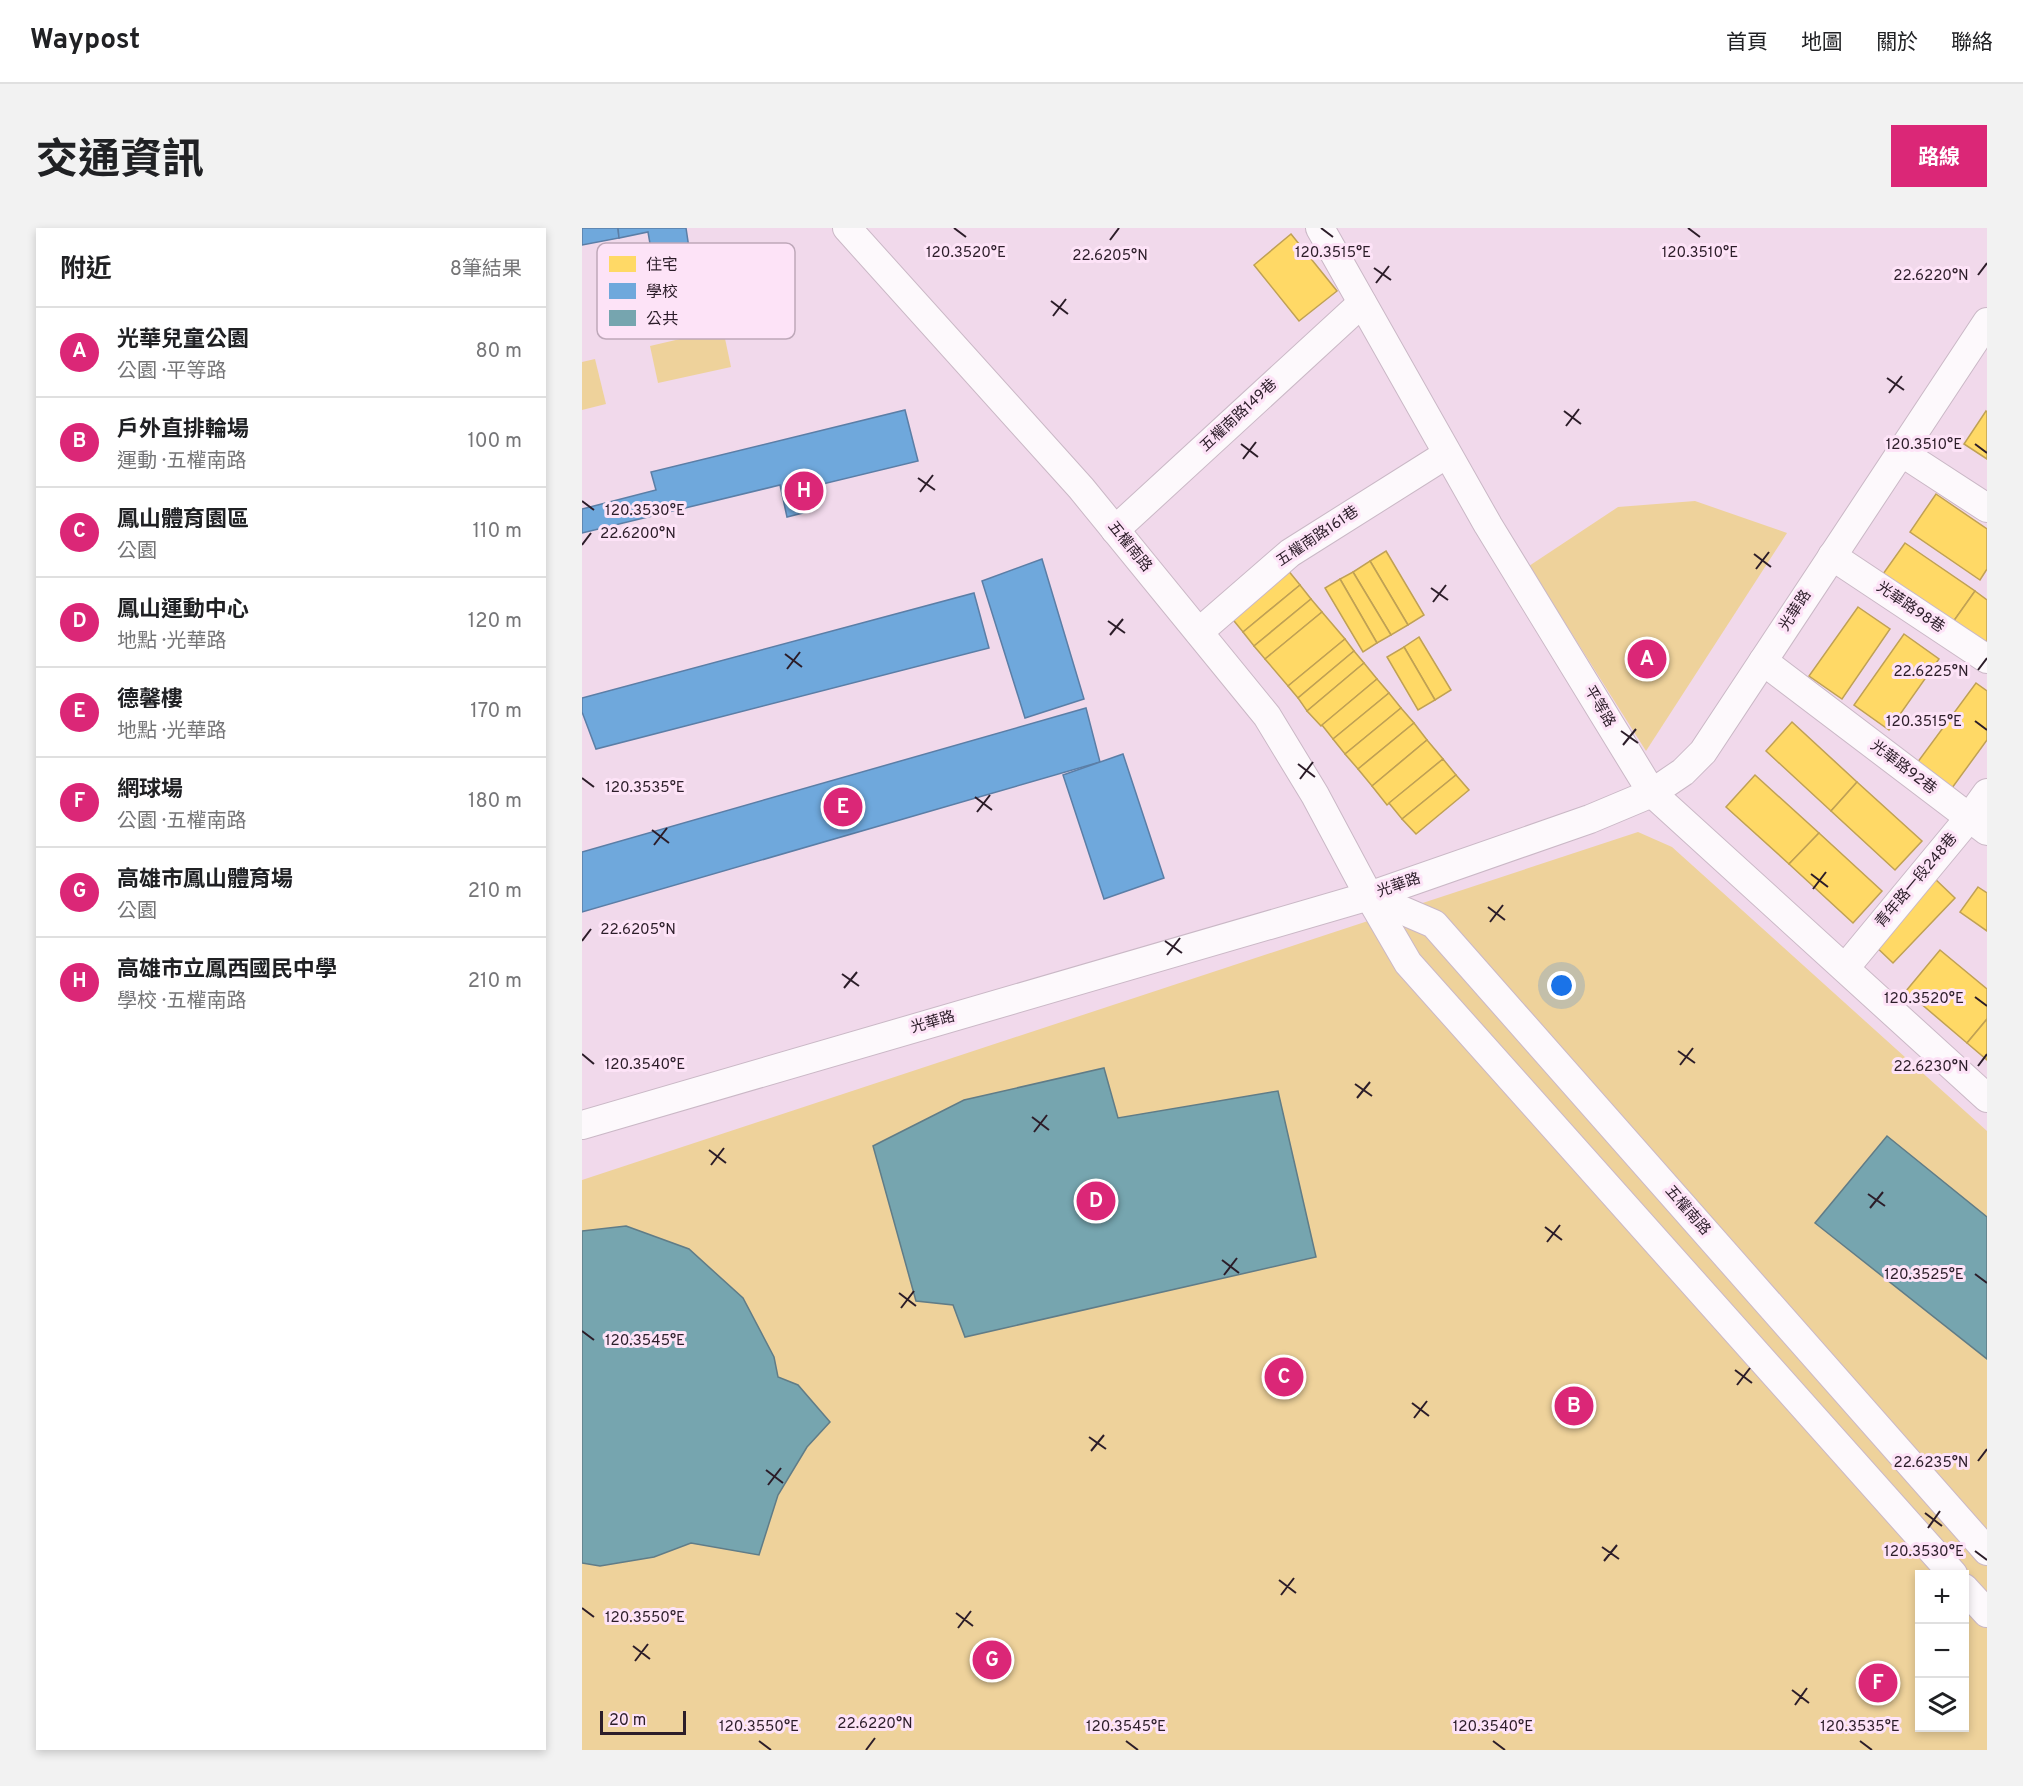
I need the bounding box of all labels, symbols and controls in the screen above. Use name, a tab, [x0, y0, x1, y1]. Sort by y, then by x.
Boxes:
text: Waypost	[30, 23, 140, 59]
text: 首頁	[1726, 30, 1768, 57]
text: 地圖	[1801, 30, 1843, 57]
text: 關於	[1876, 30, 1918, 57]
text: 聯絡	[1951, 30, 1993, 57]
button: 路線	[1891, 125, 1987, 187]
text: 交通資訊	[36, 136, 204, 189]
legend	[597, 243, 795, 339]
text: 120.3520°E	[926, 244, 1006, 263]
text: 120.3515°E	[1295, 244, 1371, 263]
text: 120.3510°E	[1662, 244, 1738, 263]
text: 22.6205°N	[1072, 247, 1148, 266]
text: 附近	[60, 254, 112, 287]
text: 住宅	[646, 256, 678, 276]
text: 8筆結果	[450, 257, 522, 283]
text: 22.6220°N	[1893, 267, 1969, 286]
text: 學校	[646, 283, 678, 303]
text: 公共	[646, 310, 678, 330]
text: 光華兒童公園	[117, 327, 249, 354]
text: A	[72, 339, 87, 365]
text: 80 m	[476, 339, 522, 365]
text: 公園 · 平等路	[117, 359, 226, 385]
street label: 五權南路149巷	[1197, 376, 1281, 456]
text: 戶外直排輪場	[117, 417, 249, 444]
text: B	[73, 429, 86, 455]
text: 100 m	[467, 429, 522, 455]
text: 120.3510°E	[1886, 436, 1962, 455]
text: 運動 · 五權南路	[117, 449, 246, 475]
pin: H	[784, 468, 824, 514]
text: 120.3530°E	[605, 502, 685, 521]
street label: 五權南路161巷	[1273, 503, 1363, 571]
text: 鳳山體育園區	[117, 507, 249, 534]
street label: 五權南路	[1103, 518, 1155, 576]
text: C	[73, 519, 86, 545]
text: 110 m	[473, 519, 522, 545]
text: 22.6200°N	[600, 525, 676, 544]
text: 公園	[117, 539, 157, 565]
street label: 光華路98巷	[1872, 578, 1948, 638]
street label: 光華路	[1776, 587, 1816, 635]
text: 鳳山運動中心	[117, 597, 249, 624]
text: D	[72, 609, 87, 635]
text: 120 m	[468, 609, 522, 635]
text: 地點 · 光華路	[117, 629, 226, 655]
pin: A	[1628, 636, 1666, 682]
text: 22.6225°N	[1893, 663, 1969, 682]
street label: 平等路	[1579, 683, 1619, 731]
text: 德馨樓	[117, 687, 183, 714]
text: E	[73, 699, 86, 725]
text: 170 m	[470, 699, 522, 725]
text: 120.3515°E	[1886, 713, 1962, 732]
text: 地點 · 光華路	[117, 719, 226, 745]
street label: 光華路92巷	[1866, 737, 1940, 799]
text: 網球場	[117, 777, 183, 804]
text: 120.3535°E	[605, 779, 685, 798]
pin: E	[824, 784, 862, 830]
text: F	[74, 789, 85, 815]
text: 180 m	[468, 789, 522, 815]
text: 公園 · 五權南路	[117, 809, 246, 835]
street label: 青年路一段248巷	[1872, 830, 1962, 932]
text: 高雄市鳳山體育場	[117, 867, 293, 894]
street label: 光華路	[1375, 870, 1423, 902]
text: G	[73, 879, 86, 905]
text: 210 m	[468, 879, 522, 905]
text: 公園	[117, 899, 157, 925]
text: 22.6205°N	[600, 921, 676, 940]
text: 高雄市立鳳西國民中學	[117, 957, 337, 984]
text: H	[72, 969, 87, 995]
text: 210 m	[468, 969, 522, 995]
your location	[1547, 971, 1576, 1000]
text: 學校 · 五權南路	[117, 989, 246, 1015]
text: 120.3520°E	[1884, 990, 1964, 1009]
street label: 光華路	[909, 1008, 957, 1038]
text: 120.3540°E	[605, 1056, 685, 1075]
text: 22.6230°N	[1893, 1058, 1969, 1077]
pin: D	[1076, 1178, 1116, 1224]
street label: 五權南路	[1660, 1182, 1714, 1240]
text: 120.3525°E	[1884, 1266, 1964, 1285]
text: 120.3545°E	[605, 1332, 685, 1351]
pin: C	[1264, 1354, 1304, 1400]
pin: B	[1554, 1384, 1594, 1428]
text: 22.6235°N	[1894, 1454, 1968, 1473]
text: 120.3530°E	[1884, 1543, 1964, 1562]
map controls	[1915, 1570, 1969, 1732]
button: +	[1915, 1570, 1969, 1624]
text: 120.3550°E	[605, 1609, 685, 1628]
button: −	[1915, 1624, 1969, 1678]
pin: G	[972, 1638, 1012, 1682]
pin: F	[1858, 1660, 1898, 1706]
button: layers	[1915, 1678, 1969, 1732]
scale bar	[600, 1708, 686, 1736]
text: 20 m	[609, 1711, 646, 1731]
text: 22.6220°N	[837, 1715, 913, 1734]
text: 120.3550°E	[719, 1718, 799, 1737]
text: 120.3545°E	[1086, 1718, 1166, 1737]
text: 120.3540°E	[1453, 1718, 1533, 1737]
text: 120.3535°E	[1820, 1718, 1900, 1737]

